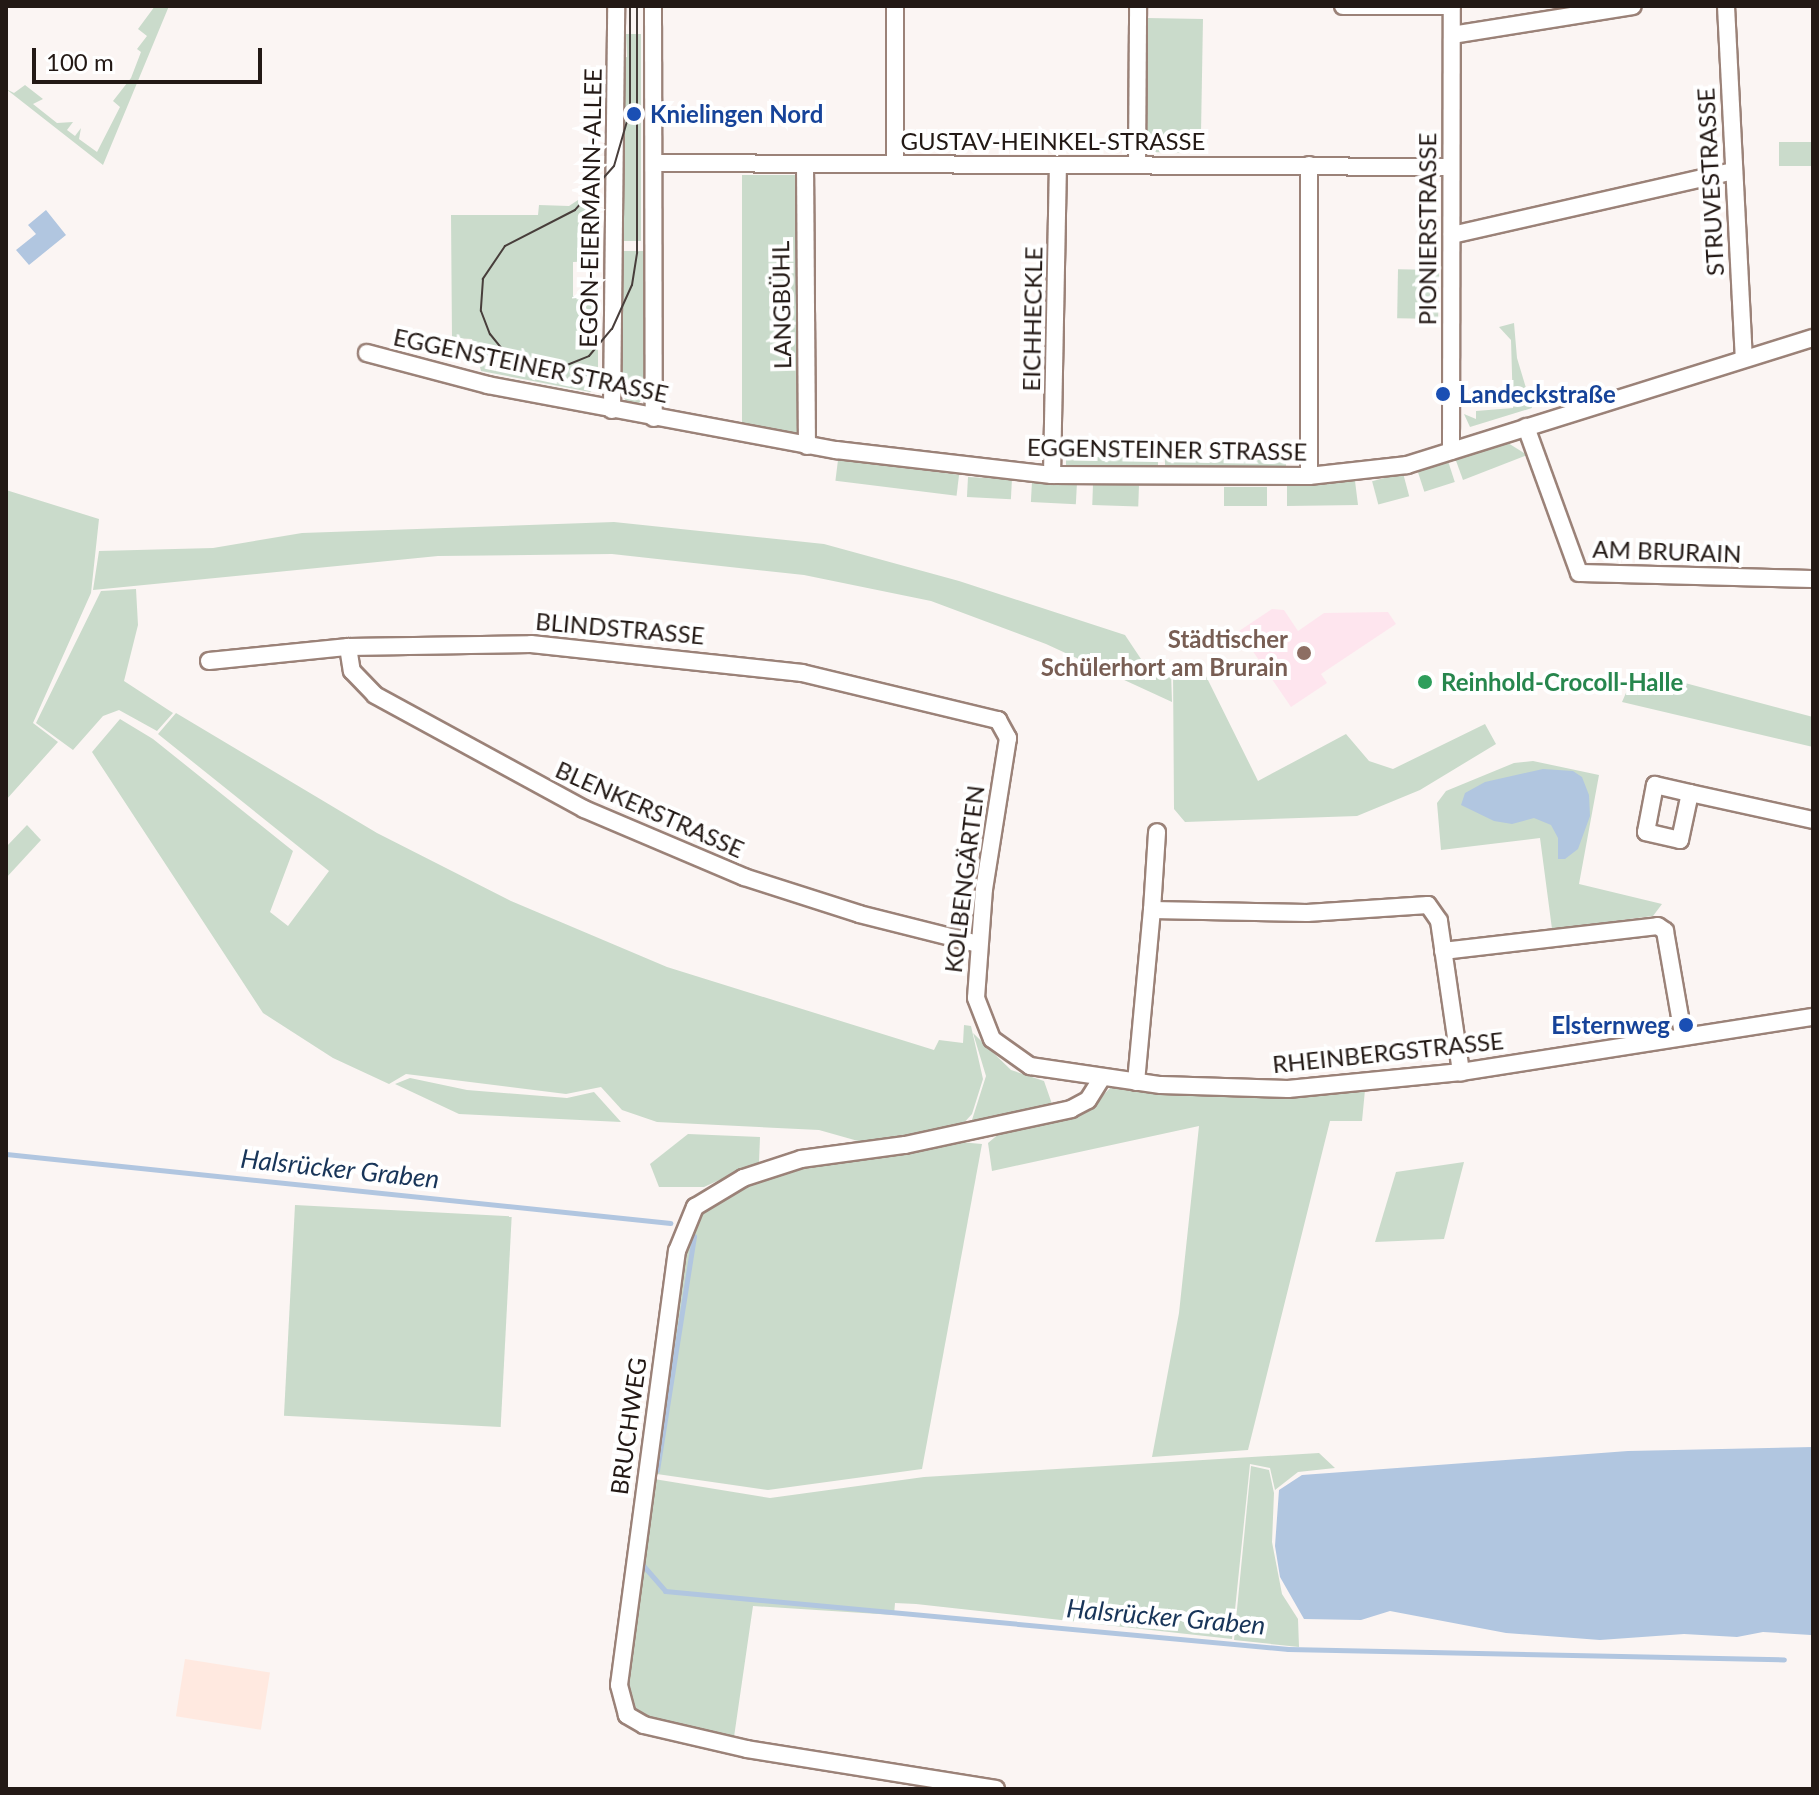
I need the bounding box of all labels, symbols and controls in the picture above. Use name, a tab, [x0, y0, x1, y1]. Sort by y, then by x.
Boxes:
scale bar	[36, 32, 266, 82]
text: 100 m	[46, 47, 114, 76]
street label: EGON-EIERMANN-ALLEE	[573, 68, 607, 348]
street label: STRUVESTRASSE	[1691, 87, 1729, 277]
place label: Knielingen Nord	[650, 100, 823, 128]
marker: Knielingen Nord	[625, 105, 643, 123]
street label: GUSTAV-HEINKEL-STRASSE	[901, 127, 1205, 155]
street label: PIONIERSTRASSE	[1413, 133, 1441, 325]
street label: LANGBÜHL	[765, 241, 797, 369]
street label: EICHHECKLE	[1016, 246, 1048, 392]
street label: EGGENSTEINER STRASSE	[391, 322, 671, 408]
place label: Landeckstraße	[1459, 380, 1616, 408]
marker: Landeckstraße	[1434, 385, 1452, 403]
street label: EGGENSTEINER STRASSE	[1027, 432, 1307, 466]
street label: AM BRURAIN	[1592, 534, 1742, 568]
street label: BLINDSTRASSE	[534, 606, 706, 650]
place label: Städtischer Schülerhort am Brurain	[1041, 625, 1288, 681]
marker: Städtischer Schülerhort am Brurain	[1295, 644, 1313, 662]
place label: Reinhold-Crocoll-Halle	[1441, 668, 1683, 696]
marker: Reinhold-Crocoll-Halle	[1416, 673, 1434, 691]
street label: BLENKERSTRASSE	[551, 755, 749, 863]
street label: KOLBENGÄRTEN	[938, 784, 990, 974]
place label: Elsternweg	[1551, 1011, 1670, 1039]
marker: Elsternweg	[1677, 1016, 1695, 1034]
street label: RHEINBERGSTRASSE	[1271, 1026, 1505, 1078]
water label: Halsrücker Graben	[239, 1143, 441, 1195]
street label: BRUCHWEG	[604, 1356, 652, 1496]
water label: Halsrücker Graben	[1065, 1593, 1267, 1641]

